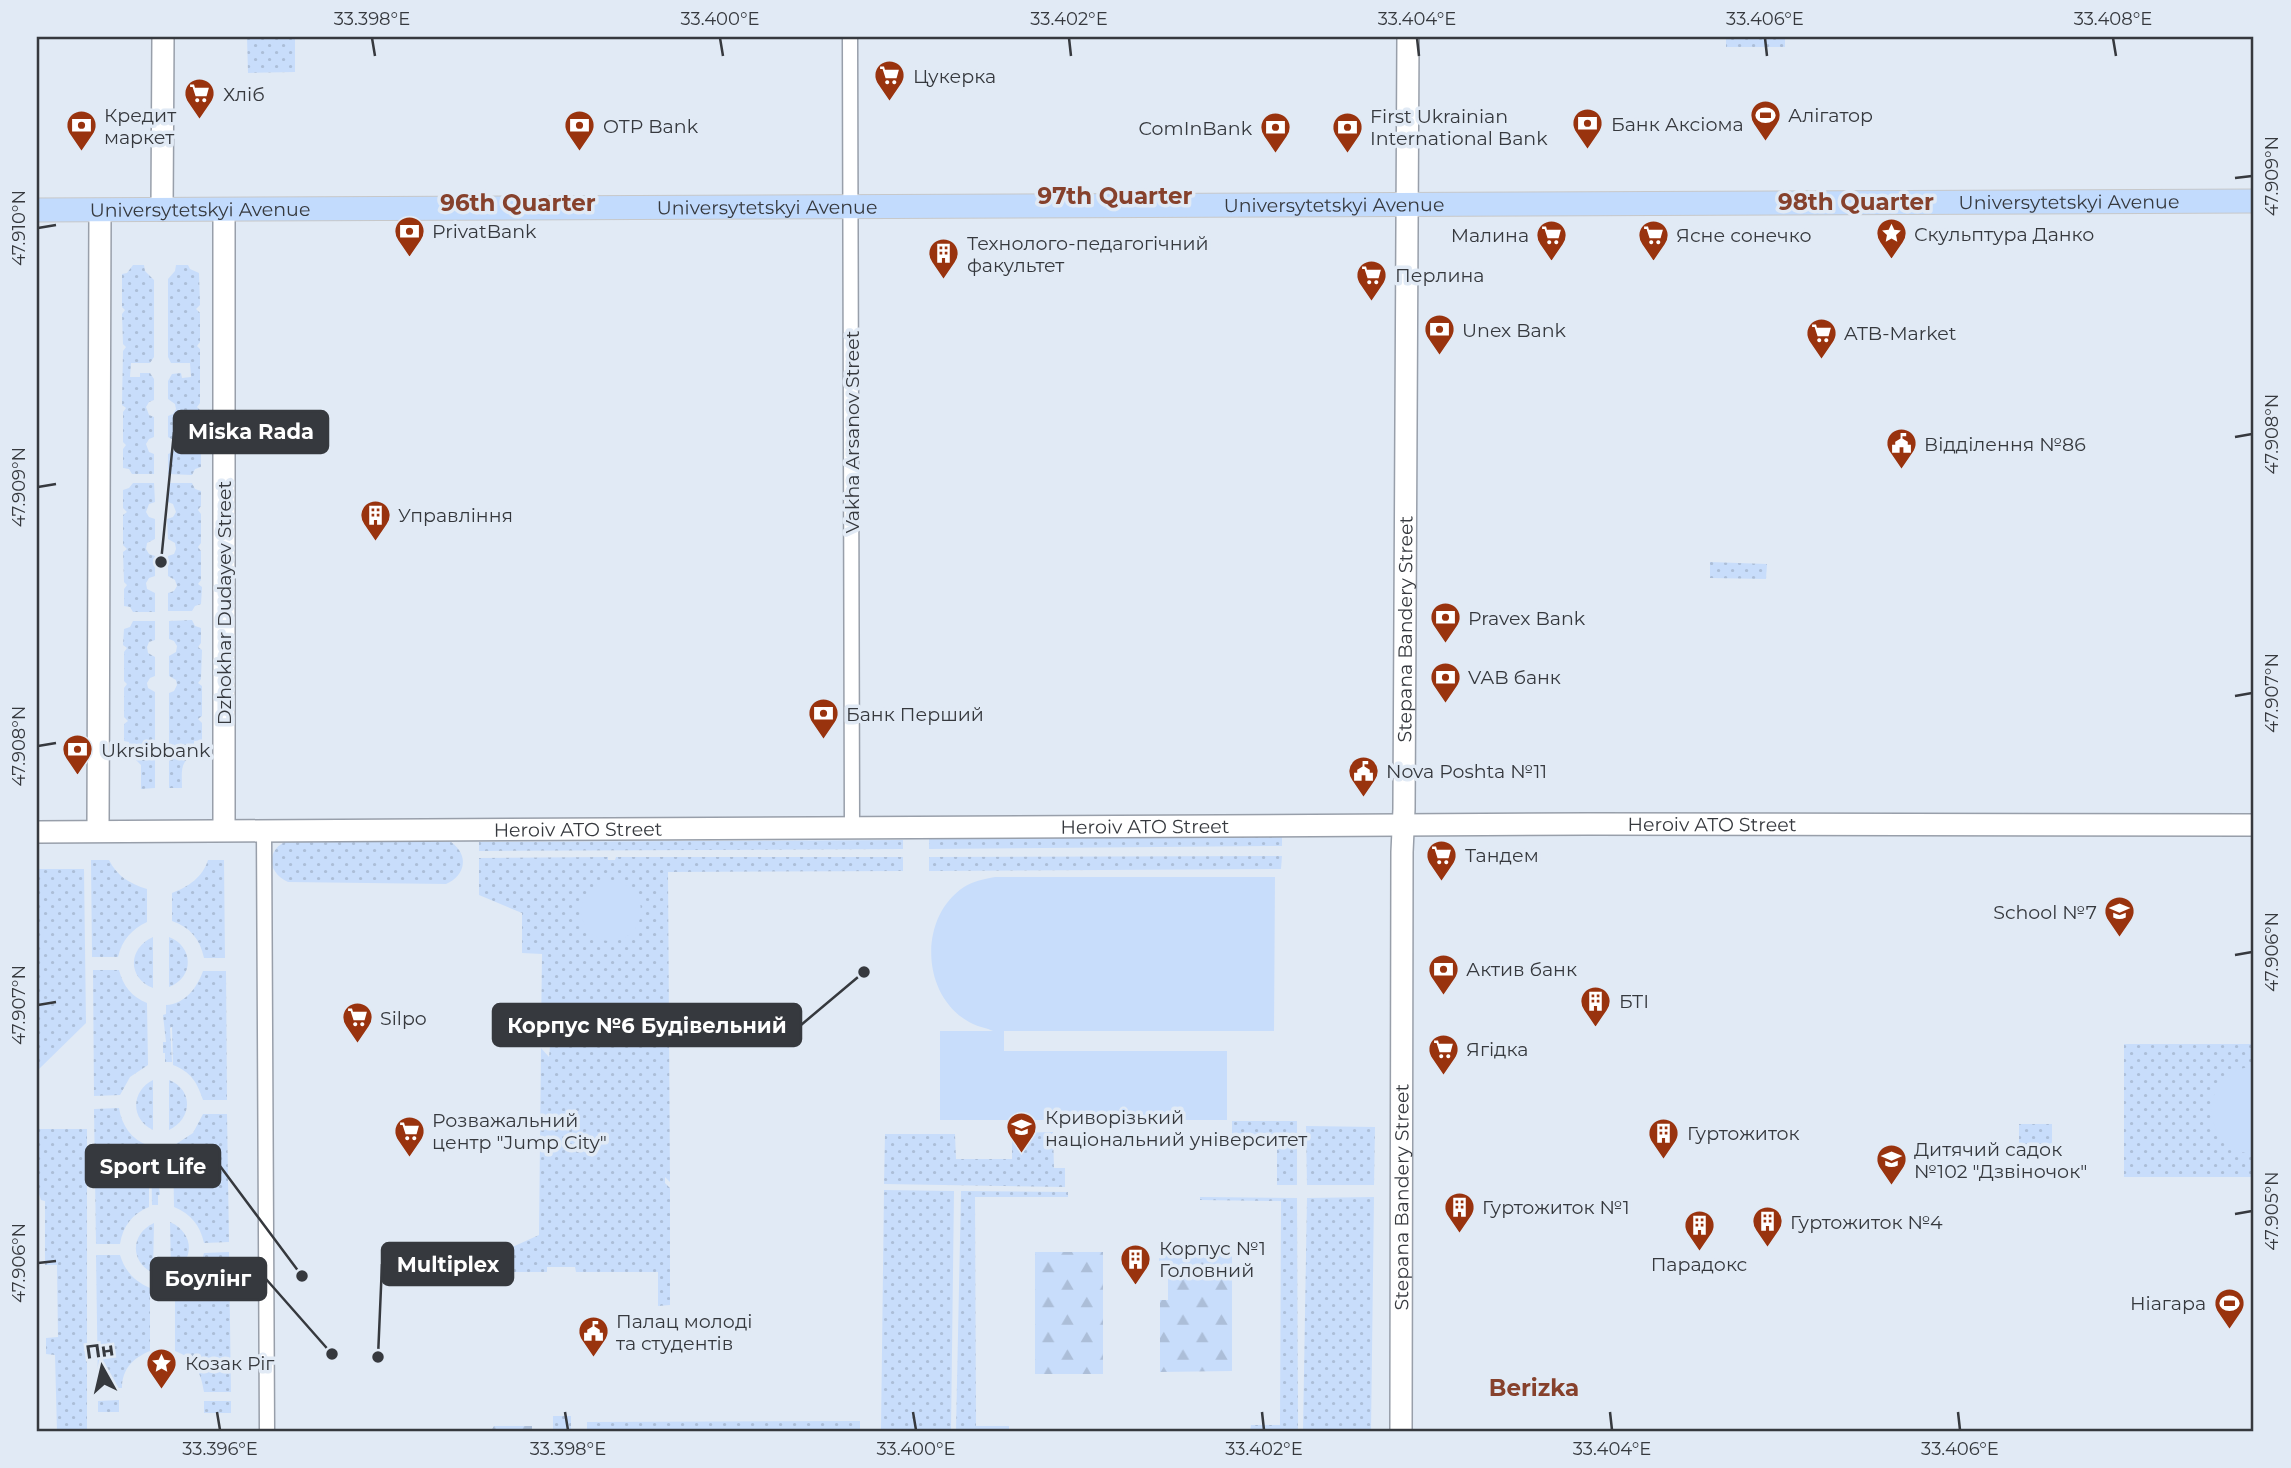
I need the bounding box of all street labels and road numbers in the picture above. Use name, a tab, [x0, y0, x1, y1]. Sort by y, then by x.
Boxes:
street label: Universytetskyi Avenue	[1959, 190, 2179, 214]
street label: Universytetskyi Avenue	[1224, 193, 1444, 217]
street label: Universytetskyi Avenue	[657, 195, 877, 219]
street label: Universytetskyi Avenue	[90, 197, 310, 221]
street label: Vakha Arsanov Street	[841, 330, 864, 533]
street label: Dzhokhar Dudayev Street	[213, 481, 236, 725]
street label: Stepana Bandery Street	[1393, 515, 1417, 742]
street label: Heroiv ATO Street	[1628, 813, 1797, 836]
street label: Heroiv ATO Street	[1061, 814, 1230, 838]
street label: Heroiv ATO Street	[494, 817, 663, 841]
street label: Stepana Bandery Street	[1390, 1083, 1413, 1310]

